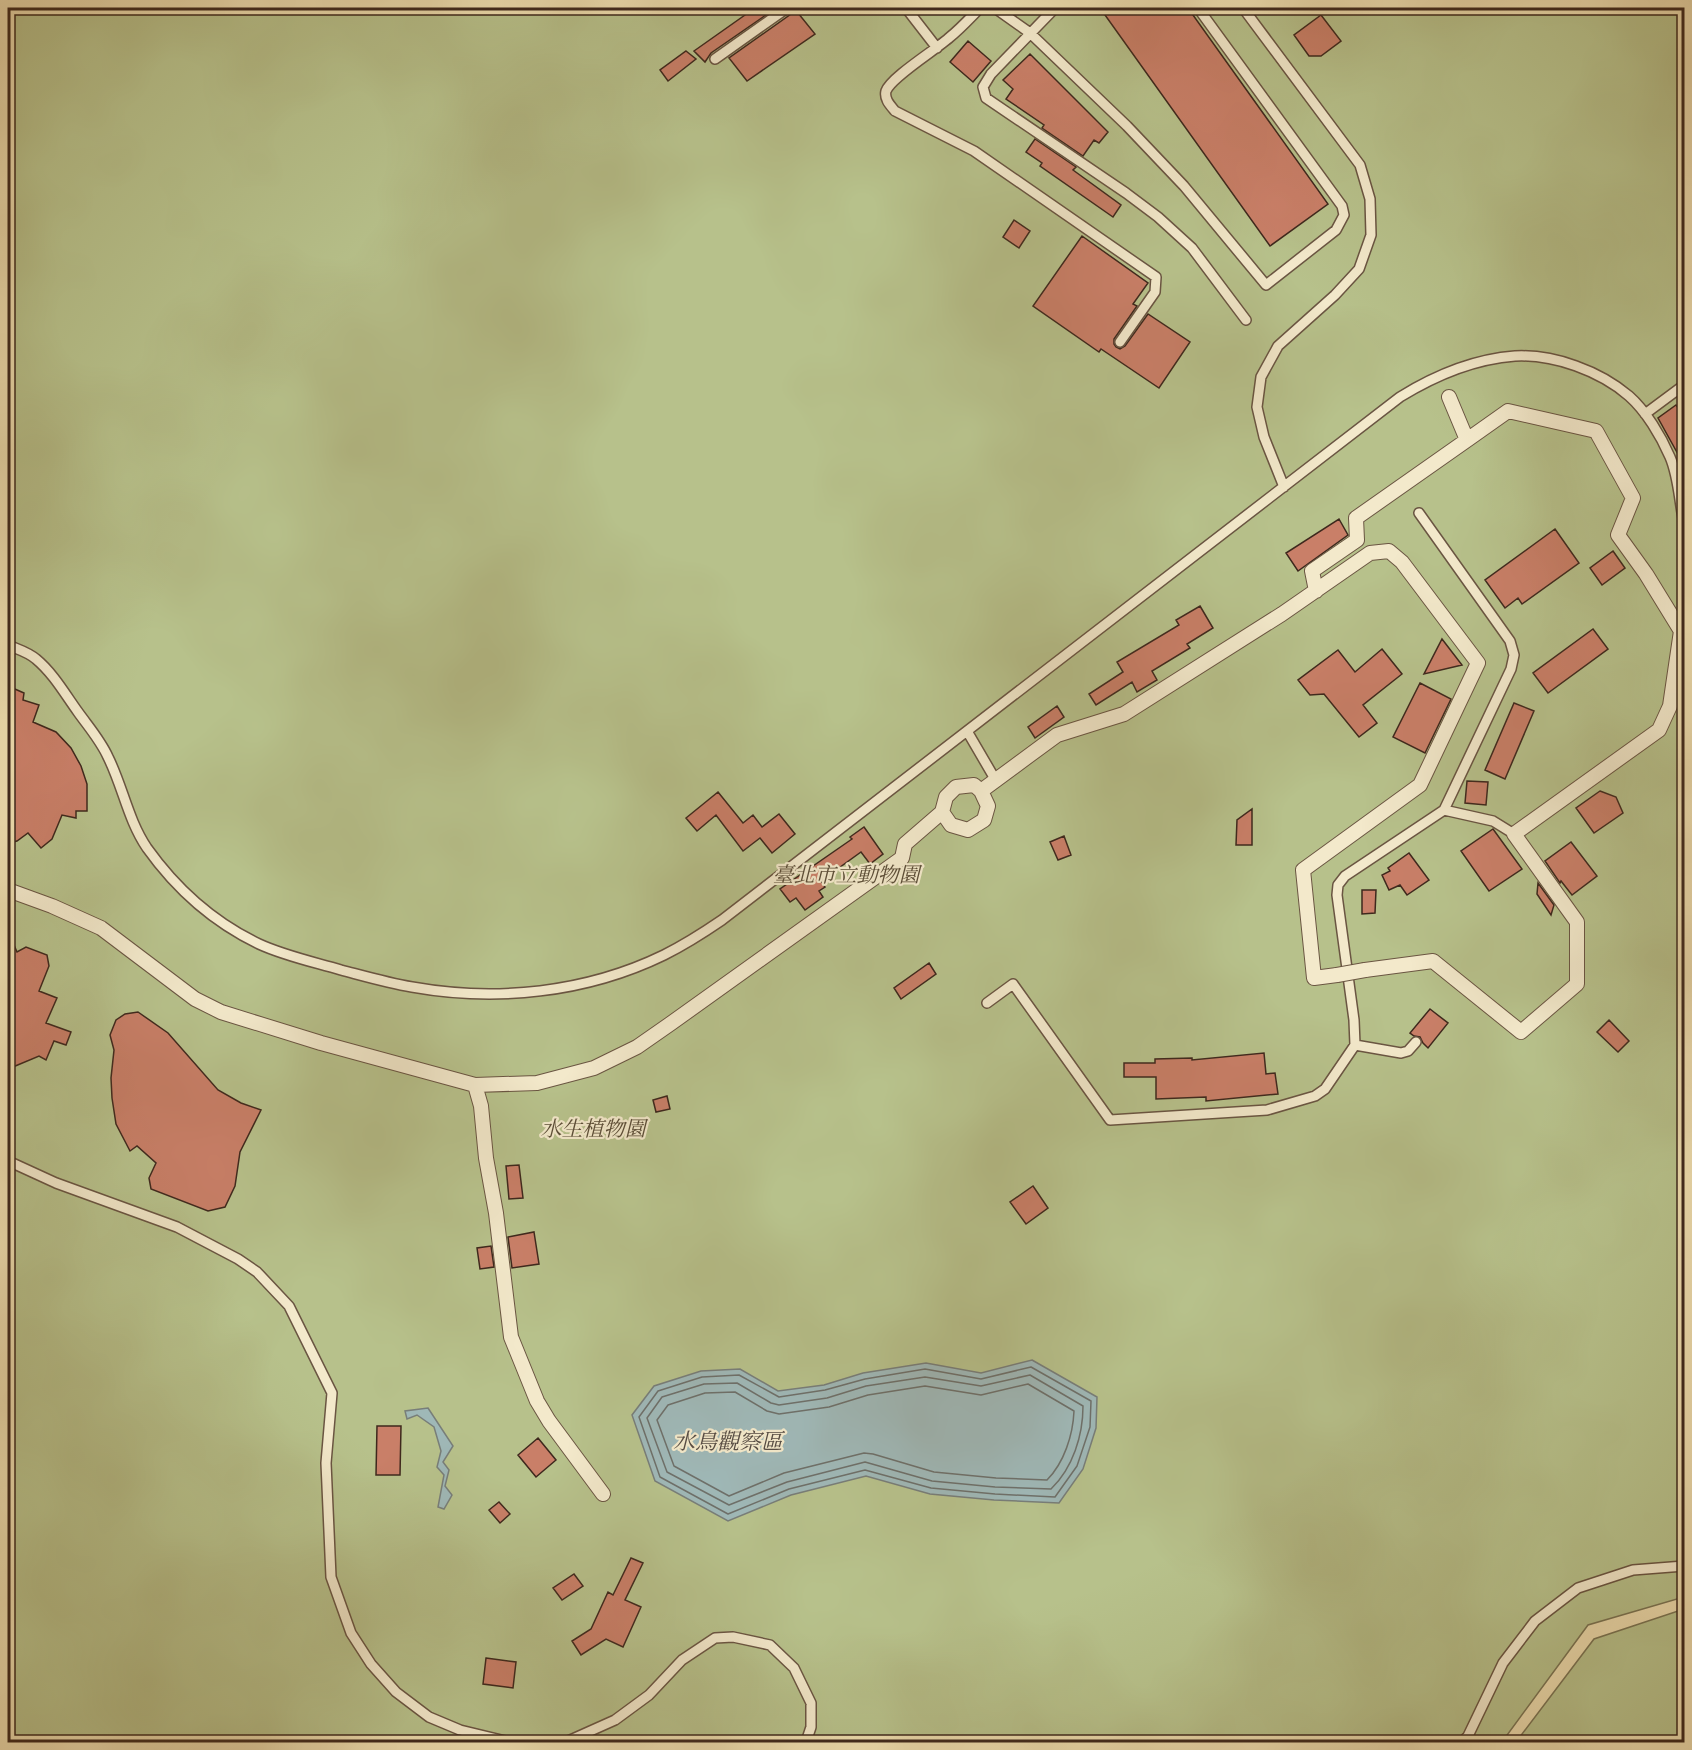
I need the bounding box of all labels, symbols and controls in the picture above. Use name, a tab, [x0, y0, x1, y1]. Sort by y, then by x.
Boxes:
park label: 臺北市立動物園	[773, 861, 922, 889]
park label: 水生植物園	[541, 1115, 648, 1143]
water label: 水鳥觀察區	[673, 1427, 786, 1457]

